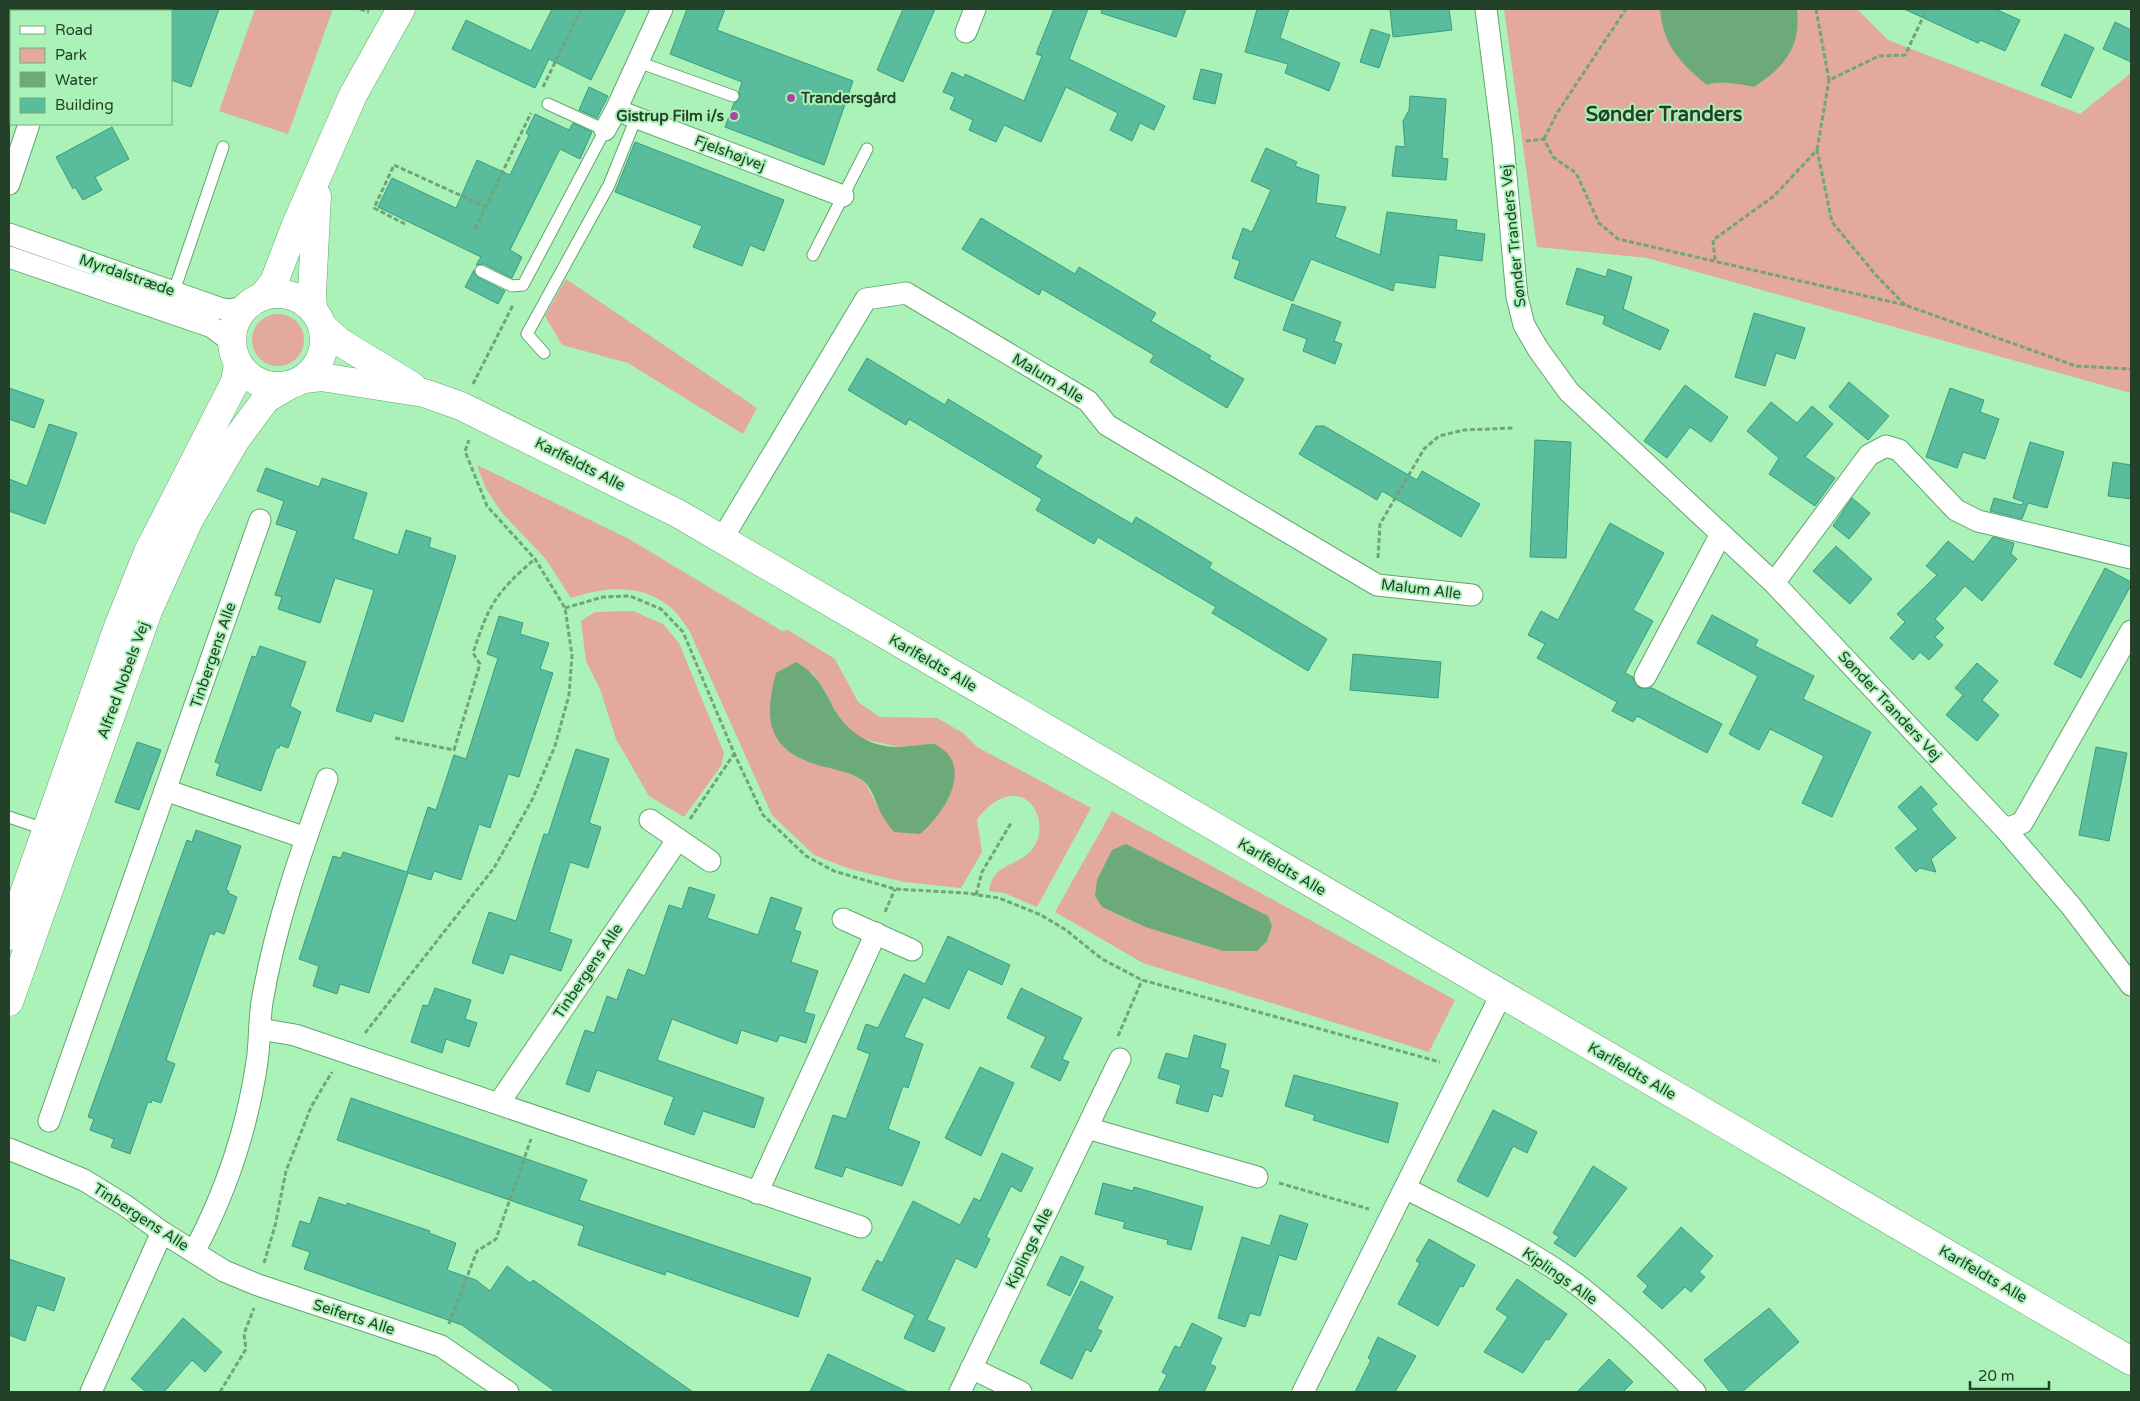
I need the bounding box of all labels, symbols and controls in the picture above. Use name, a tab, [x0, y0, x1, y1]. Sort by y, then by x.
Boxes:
legend	[10, 10, 172, 125]
text: Road	[55, 21, 93, 39]
text: Park	[55, 46, 87, 64]
text: Water	[55, 71, 98, 89]
place label: Trandersgård	[800, 89, 896, 108]
marker: Trandersgård	[785, 92, 797, 104]
text: Building	[55, 96, 114, 114]
district label: Sønder Tranders	[1586, 103, 1743, 127]
place label: Gistrup Film i/s	[616, 107, 724, 126]
marker: Gistrup Film i/s	[728, 110, 740, 122]
street label: Fjelshøjvej	[692, 131, 768, 175]
street label: Sønder Tranders Vej	[1497, 164, 1529, 308]
street label: Myrdalstræde	[77, 250, 177, 300]
street label: Malum Alle	[1009, 350, 1087, 406]
street label: Karlfeldts Alle	[532, 434, 628, 494]
street label: Malum Alle	[1380, 575, 1462, 603]
street label: Tinbergens Alle	[186, 600, 240, 710]
street label: Alfred Nobels Vej	[93, 619, 153, 741]
street label: Karlfeldts Alle	[886, 630, 980, 696]
street label: Sønder Tranders Vej	[1835, 647, 1945, 765]
street label: Karlfeldts Alle	[1235, 834, 1329, 900]
street label: Tinbergens Alle	[550, 920, 626, 1022]
street label: Karlfeldts Alle	[1585, 1038, 1679, 1104]
street label: Tinbergens Alle	[90, 1179, 192, 1255]
street label: Kiplings Alle	[1002, 1205, 1056, 1291]
street label: Karlfeldts Alle	[1936, 1241, 2030, 1307]
street label: Kiplings Alle	[1519, 1244, 1601, 1308]
street label: Seiferts Alle	[311, 1295, 397, 1339]
scale bar	[1970, 1358, 2049, 1390]
text: 20 m	[1978, 1367, 2015, 1385]

